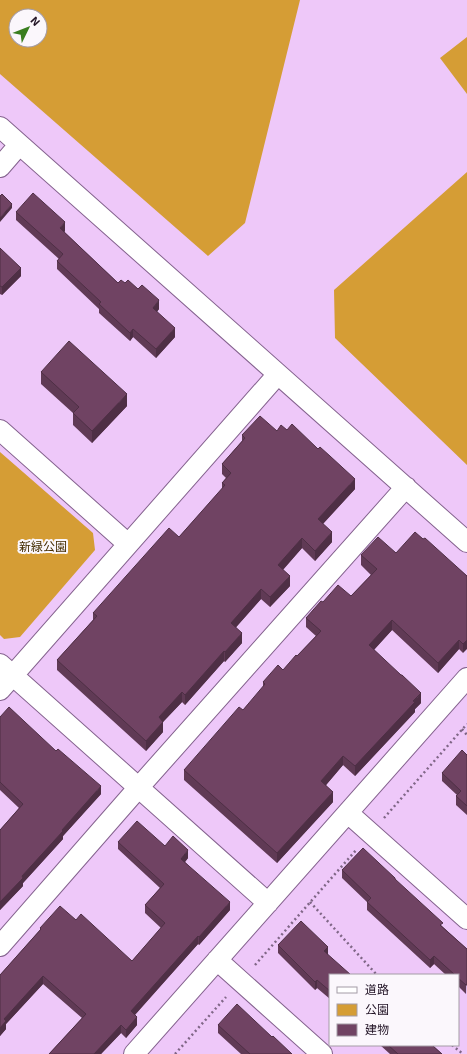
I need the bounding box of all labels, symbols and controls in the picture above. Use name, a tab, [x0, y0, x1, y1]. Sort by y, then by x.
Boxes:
north arrow	[8, 8, 48, 48]
text: N	[28, 13, 43, 28]
park label: 新緑公園	[19, 539, 67, 553]
legend	[329, 974, 459, 1046]
text: 道路	[365, 982, 389, 996]
text: 公園	[365, 1002, 389, 1016]
text: 建物	[365, 1022, 389, 1036]

